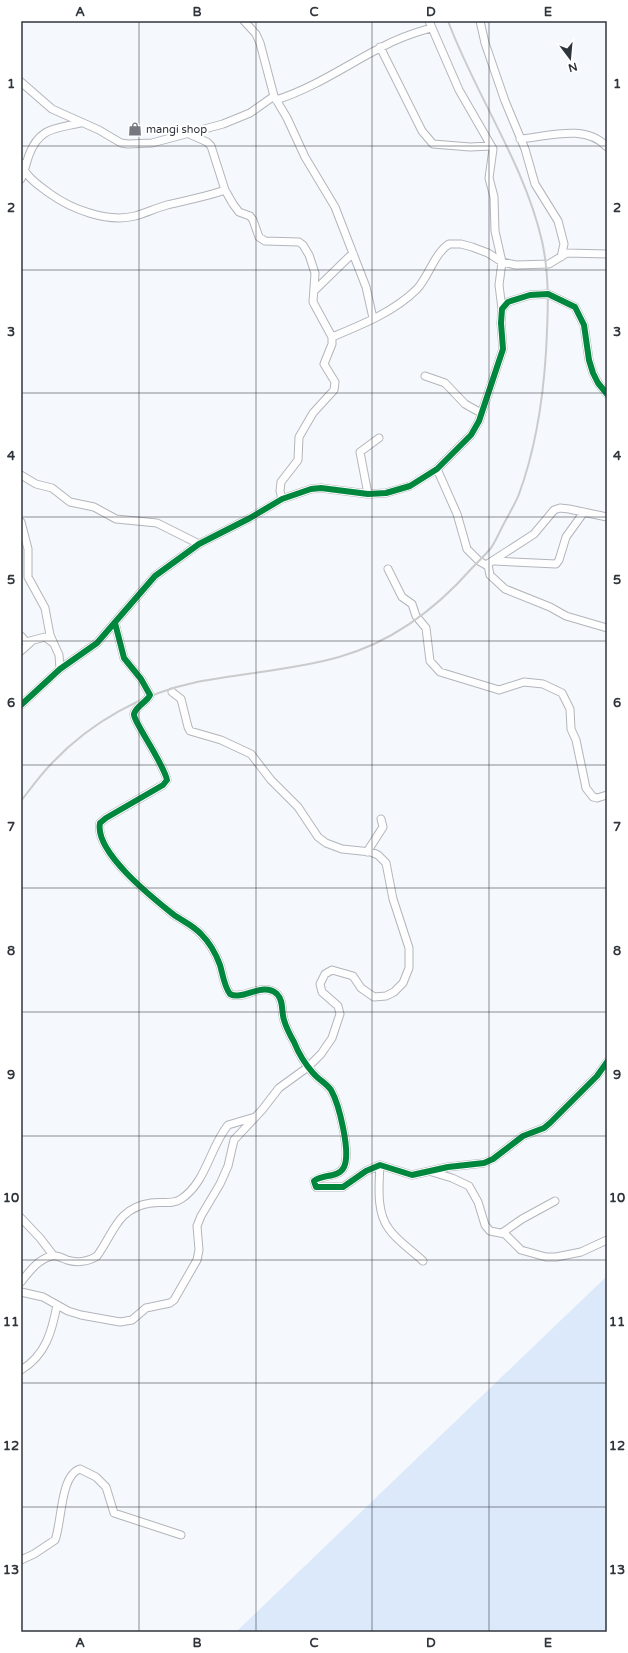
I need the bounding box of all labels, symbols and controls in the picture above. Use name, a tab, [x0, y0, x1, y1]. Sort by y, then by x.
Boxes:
text: A	[75, 4, 85, 20]
text: B	[192, 4, 202, 20]
text: C	[309, 4, 319, 20]
text: D	[426, 4, 436, 20]
text: E	[544, 4, 552, 20]
north arrow	[550, 38, 590, 78]
text: N	[567, 60, 579, 75]
text: 1	[7, 76, 15, 92]
text: 1	[613, 76, 621, 92]
shop icon: mangi shop	[127, 121, 143, 137]
place label: mangi shop	[146, 123, 207, 136]
text: 2	[7, 200, 15, 216]
text: 2	[613, 200, 621, 216]
text: 3	[7, 324, 15, 340]
text: 3	[613, 324, 621, 340]
text: 4	[7, 448, 16, 464]
text: 4	[613, 448, 622, 464]
text: 5	[7, 572, 15, 588]
text: 5	[613, 572, 621, 588]
text: 6	[7, 695, 15, 711]
text: 6	[613, 695, 621, 711]
text: 7	[7, 819, 15, 835]
text: 7	[613, 819, 621, 835]
text: 8	[7, 943, 15, 959]
text: 8	[613, 943, 621, 959]
text: 9	[7, 1067, 15, 1083]
text: 9	[613, 1067, 621, 1083]
text: 10	[3, 1190, 19, 1206]
text: 10	[609, 1190, 625, 1206]
text: 11	[3, 1314, 19, 1330]
text: 11	[609, 1314, 625, 1330]
text: 12	[3, 1438, 19, 1454]
text: 12	[609, 1438, 625, 1454]
text: 13	[3, 1562, 19, 1578]
text: 13	[609, 1562, 625, 1578]
text: A	[75, 1635, 85, 1651]
text: B	[192, 1635, 202, 1651]
text: C	[309, 1635, 319, 1651]
text: D	[426, 1635, 436, 1651]
text: E	[544, 1635, 552, 1651]

